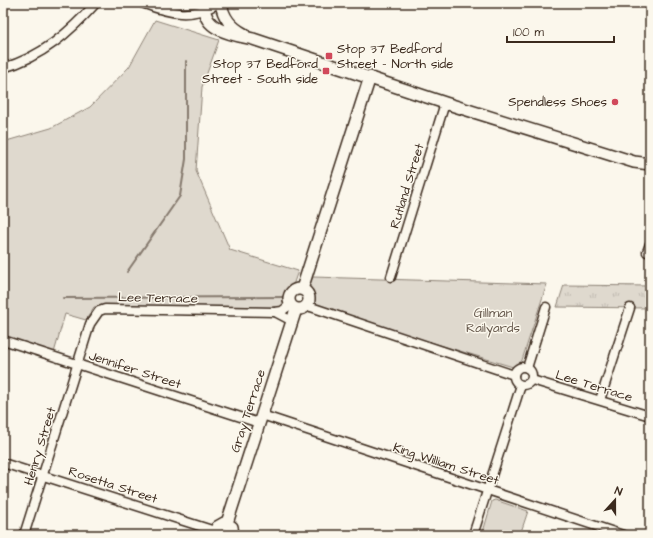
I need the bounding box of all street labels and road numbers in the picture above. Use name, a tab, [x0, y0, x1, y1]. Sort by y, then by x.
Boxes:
street label: Rutland Street	[385, 140, 429, 231]
street label: Lee Terrace	[118, 288, 198, 308]
street label: Jennifer Street	[87, 347, 184, 394]
street label: Lee Terrace	[553, 366, 635, 406]
street label: Gray Terrace	[226, 367, 271, 455]
street label: Henry Street	[20, 404, 62, 488]
street label: King William Street	[390, 438, 502, 491]
street label: Rosetta Street	[66, 462, 161, 508]

